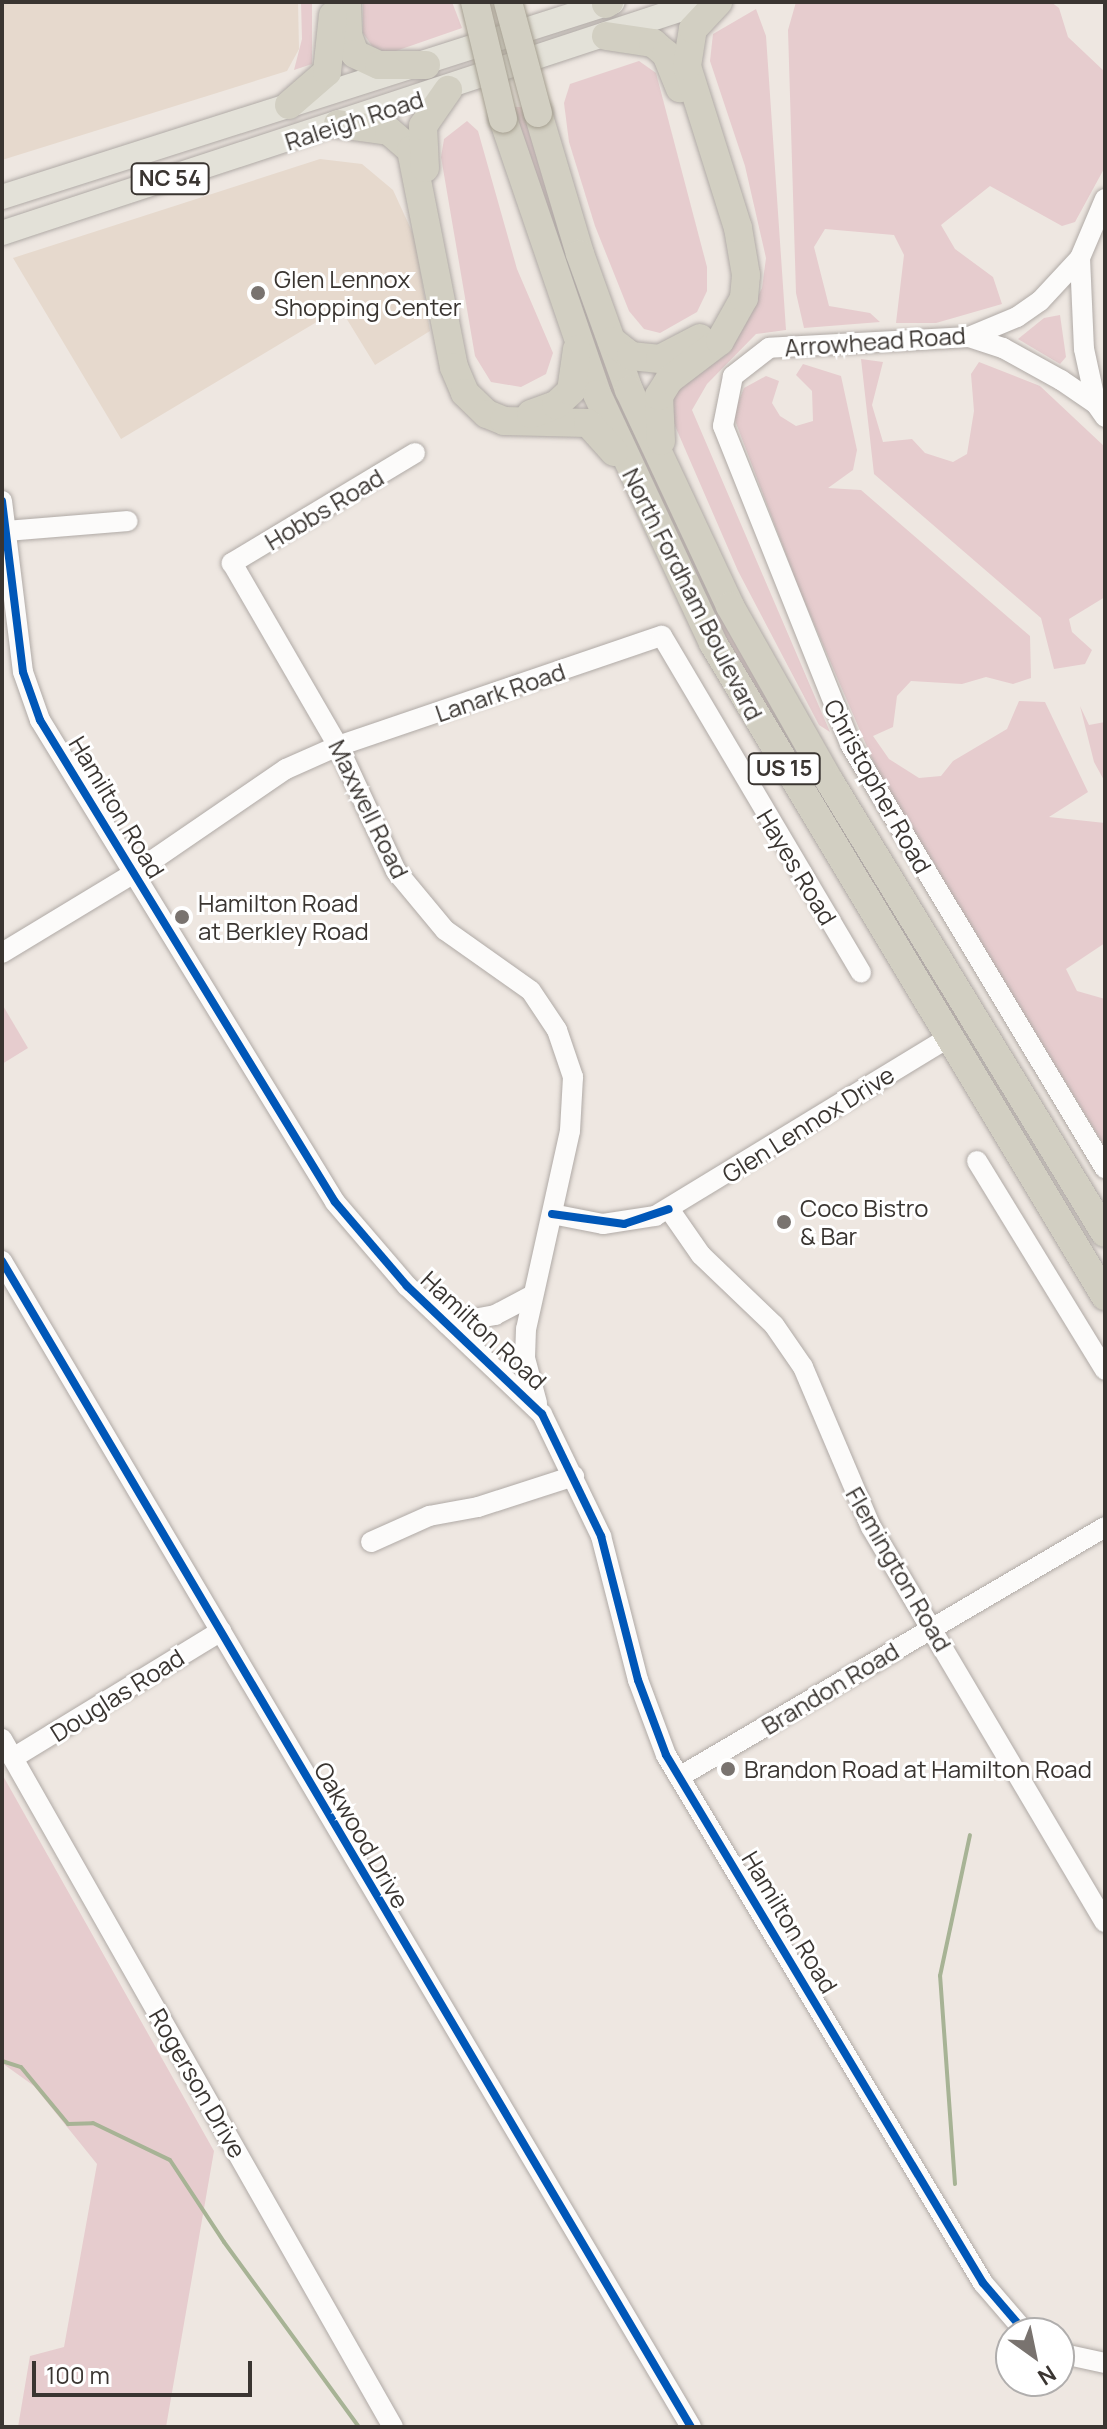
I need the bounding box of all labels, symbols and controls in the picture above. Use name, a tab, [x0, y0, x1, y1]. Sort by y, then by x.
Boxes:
street label: Raleigh Road	[281, 84, 427, 156]
road number: NC 54	[130, 161, 210, 197]
place label: Glen Lennox Shopping Center	[274, 265, 461, 321]
marker: Glen Lennox Shopping Center	[249, 284, 267, 302]
street label: Arrowhead Road	[783, 320, 967, 362]
street label: Hobbs Road	[259, 462, 389, 556]
street label: North Fordham Boulevard	[617, 463, 769, 725]
street label: Lanark Road	[431, 656, 569, 728]
street label: Christopher Road	[818, 694, 938, 878]
street label: Hamilton Road	[63, 731, 171, 883]
street label: Maxwell Road	[323, 735, 415, 883]
road number: US 15	[746, 751, 822, 787]
street label: Hayes Road	[751, 804, 843, 930]
place label: Hamilton Road at Berkley Road	[198, 889, 369, 945]
marker: Hamilton Road at Berkley Road	[173, 908, 191, 926]
street label: Glen Lennox Drive	[717, 1060, 899, 1188]
place label: Coco Bistro & Bar	[800, 1194, 928, 1250]
marker: Coco Bistro & Bar	[775, 1213, 793, 1231]
street label: Hamilton Road	[415, 1265, 553, 1395]
street label: Flemington Road	[840, 1482, 958, 1656]
street label: Brandon Road	[756, 1636, 904, 1740]
street label: Douglas Road	[45, 1643, 189, 1747]
place label: Brandon Road at Hamilton Road	[744, 1755, 1092, 1783]
street label: Oakwood Drive	[309, 1757, 415, 1913]
marker: Brandon Road at Hamilton Road	[719, 1760, 737, 1778]
street label: Hamilton Road	[736, 1846, 844, 1998]
street label: Rogerson Drive	[144, 2003, 252, 2163]
north arrow	[995, 2317, 1075, 2397]
scale bar	[36, 2345, 256, 2395]
text: 100 m	[46, 2358, 110, 2391]
text: N	[1032, 2359, 1062, 2392]

